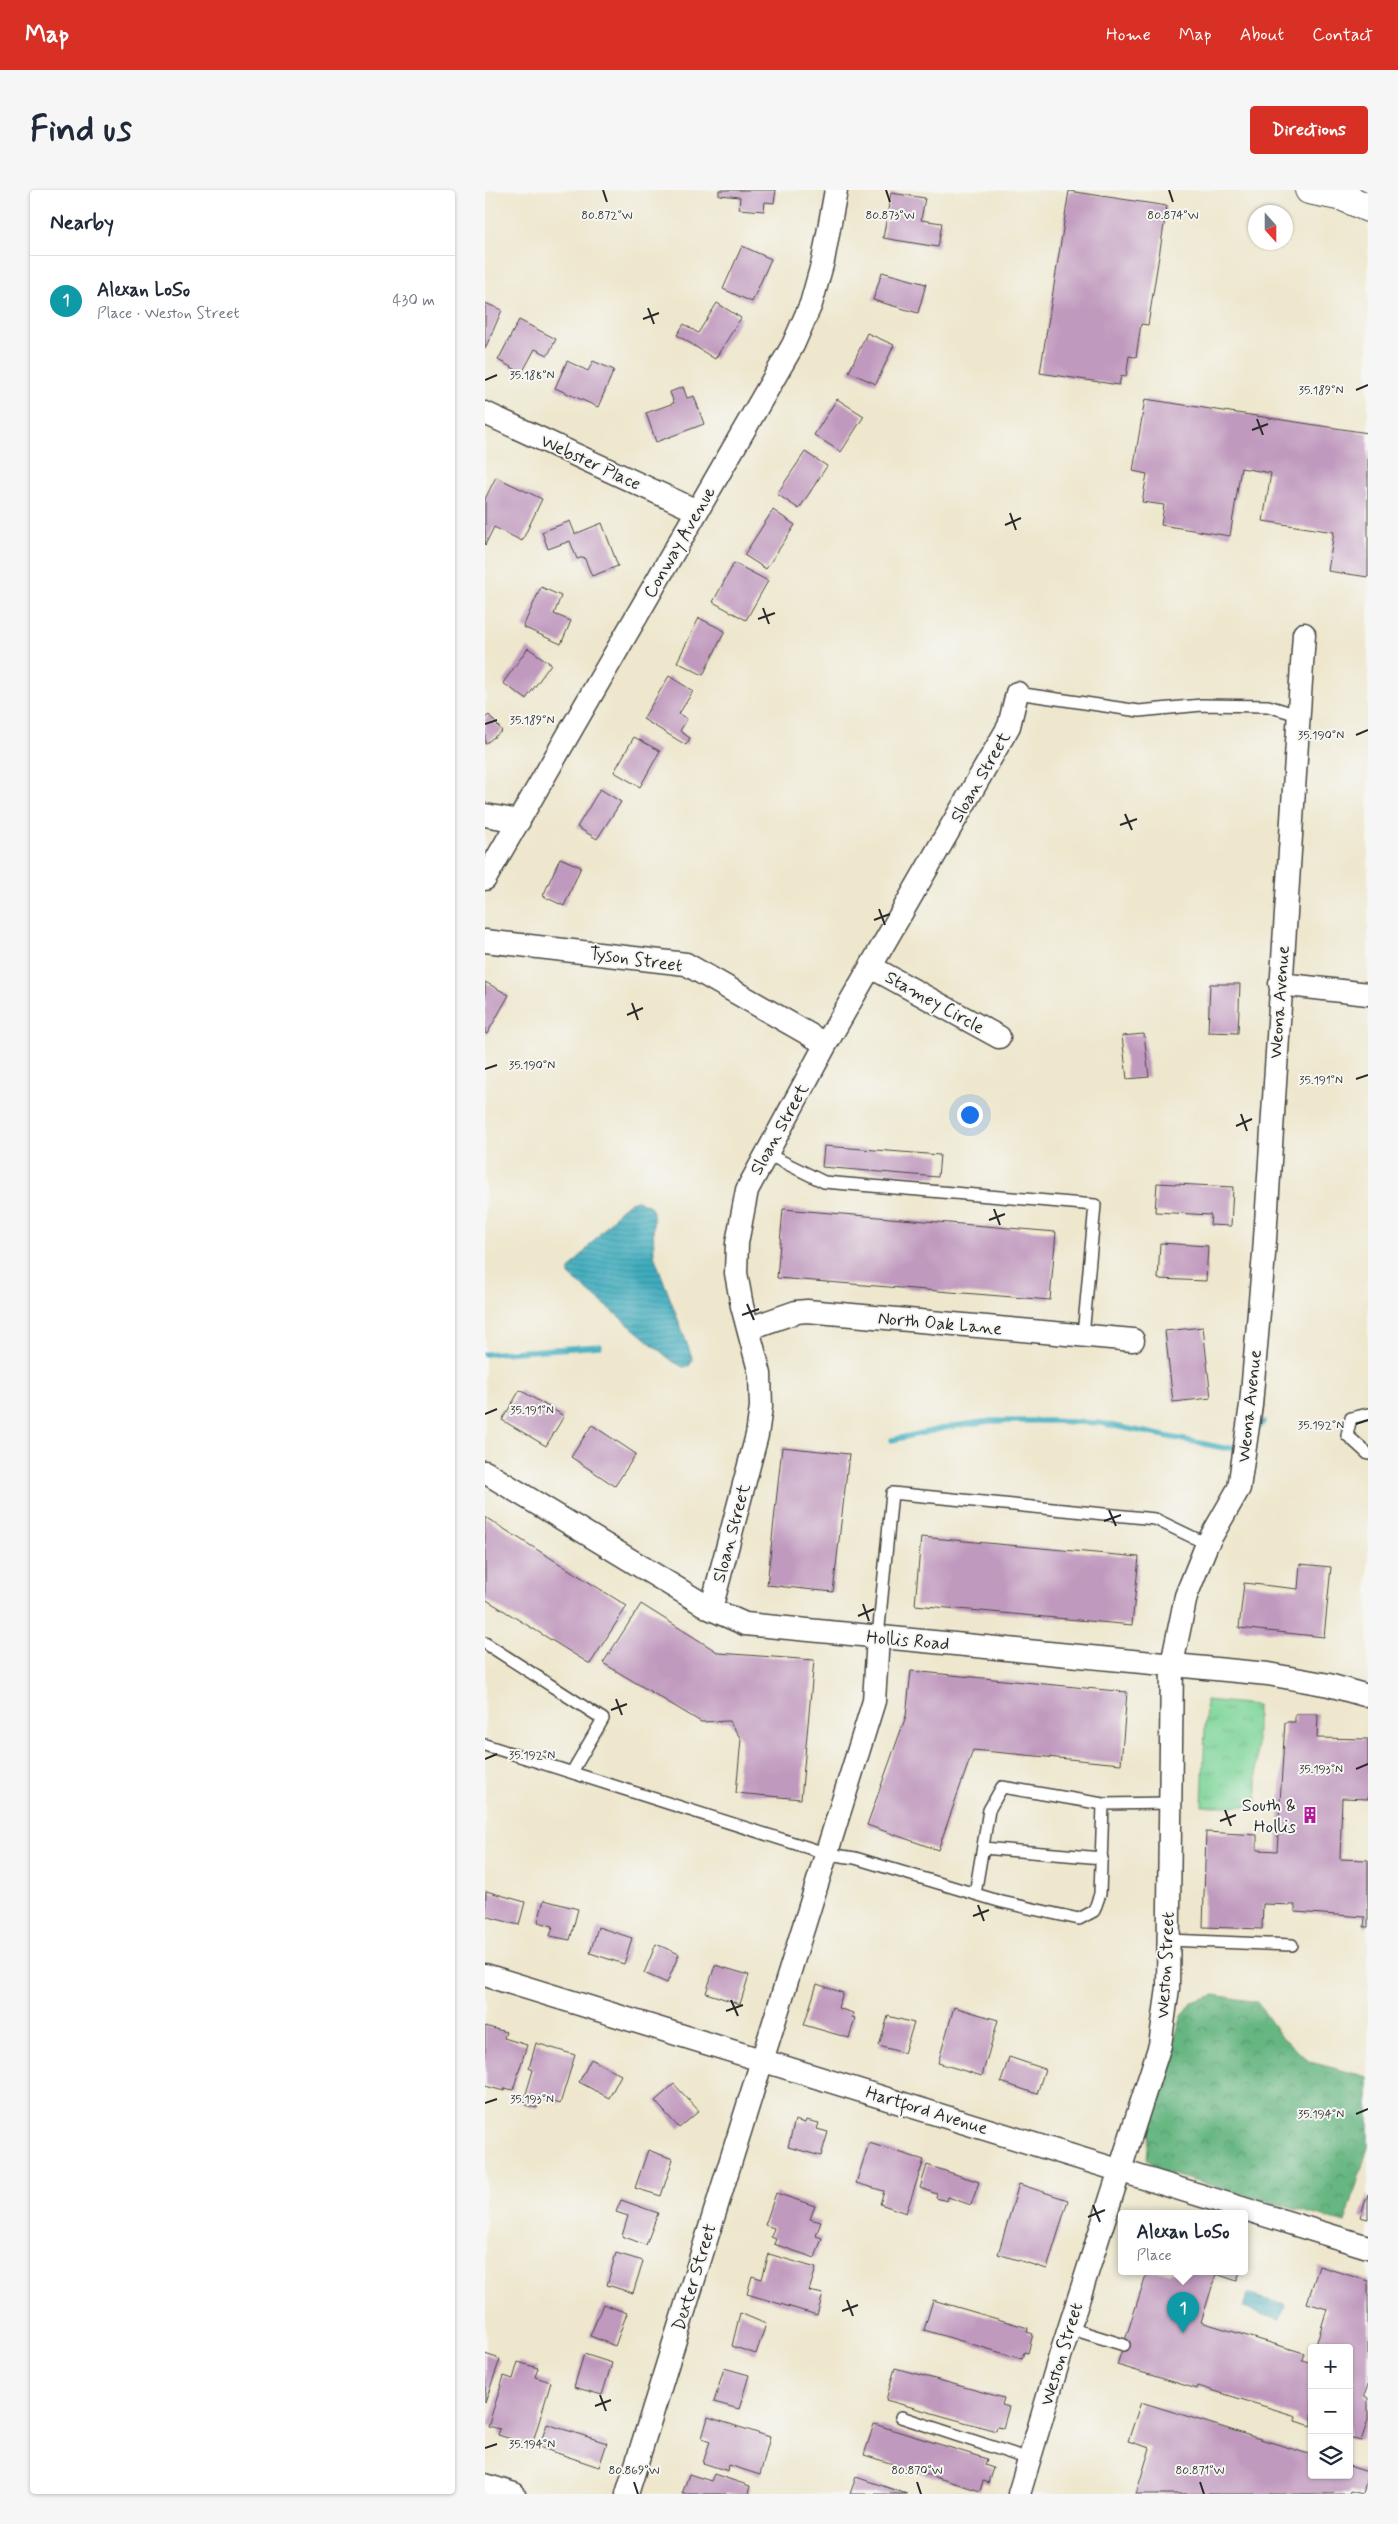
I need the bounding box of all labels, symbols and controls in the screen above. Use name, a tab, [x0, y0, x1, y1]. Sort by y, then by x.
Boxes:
text: Map	[25, 20, 69, 51]
text: Home	[1106, 23, 1151, 47]
text: Map	[1179, 23, 1212, 47]
text: About	[1240, 23, 1284, 47]
text: Contact	[1312, 23, 1373, 47]
button: Directions	[1250, 106, 1368, 154]
text: Find us	[30, 107, 132, 153]
north arrow	[1248, 205, 1293, 250]
text: 80.872°W	[581, 208, 633, 224]
text: 80.873°W	[865, 208, 915, 224]
text: 80.874°W	[1147, 208, 1199, 224]
text: Nearby	[50, 209, 114, 237]
text: Alexan LoSo	[97, 278, 190, 303]
text: 1	[62, 290, 70, 311]
text: 430 m	[392, 290, 435, 311]
text: Place · Weston Street	[97, 303, 239, 324]
text: 35.188°N	[509, 368, 555, 384]
text: 35.189°N	[1299, 383, 1343, 399]
street label: Webster Place	[537, 429, 645, 497]
street label: Conway Avenue	[638, 482, 722, 603]
text: 35.189°N	[510, 713, 554, 729]
street label: Sloan Street	[945, 727, 1017, 827]
text: 35.190°N	[1298, 728, 1344, 744]
street label: Tyson Street	[588, 942, 684, 978]
street label: Weona Avenue	[1264, 945, 1296, 1060]
street label: Stamey Circle	[880, 966, 989, 1040]
text: 35.190°N	[509, 1058, 555, 1074]
text: 35.191°N	[1299, 1073, 1343, 1089]
street label: Sloan Street	[745, 1079, 815, 1180]
your location	[957, 1102, 983, 1128]
street label: North Oak Lane	[877, 1307, 1003, 1341]
street label: Weona Avenue	[1232, 1348, 1268, 1464]
text: 35.191°N	[510, 1403, 554, 1419]
text: 35.192°N	[1298, 1418, 1344, 1434]
street label: Sloan Street	[707, 1481, 757, 1585]
street label: Hollis Road	[865, 1625, 950, 1657]
text: 35.192°N	[509, 1748, 555, 1764]
text: 35.193°N	[1299, 1762, 1343, 1778]
place label: South & Hollis	[1242, 1794, 1296, 1839]
building icon: South & Hollis	[1300, 1805, 1320, 1825]
street label: Weston Street	[1151, 1911, 1181, 2019]
street label: Hartford Avenue	[862, 2081, 991, 2143]
text: 35.193°N	[510, 2092, 554, 2108]
text: 35.194°N	[1298, 2107, 1344, 2123]
popup	[1118, 2210, 1248, 2275]
text: Alexan LoSo	[1137, 2220, 1229, 2245]
street label: Dexter Street	[667, 2221, 723, 2334]
text: Place	[1137, 2245, 1172, 2266]
pin: 1	[1167, 2292, 1199, 2333]
street label: Weston Street	[1035, 2299, 1089, 2409]
map controls	[1308, 2344, 1353, 2479]
button: +	[1308, 2344, 1353, 2389]
button: −	[1308, 2389, 1353, 2434]
button: layers	[1308, 2434, 1353, 2479]
text: 35.194°N	[509, 2437, 555, 2453]
text: 80.869°W	[608, 2463, 660, 2479]
text: 80.870°W	[891, 2463, 943, 2479]
text: 80.871°W	[1176, 2463, 1225, 2479]

